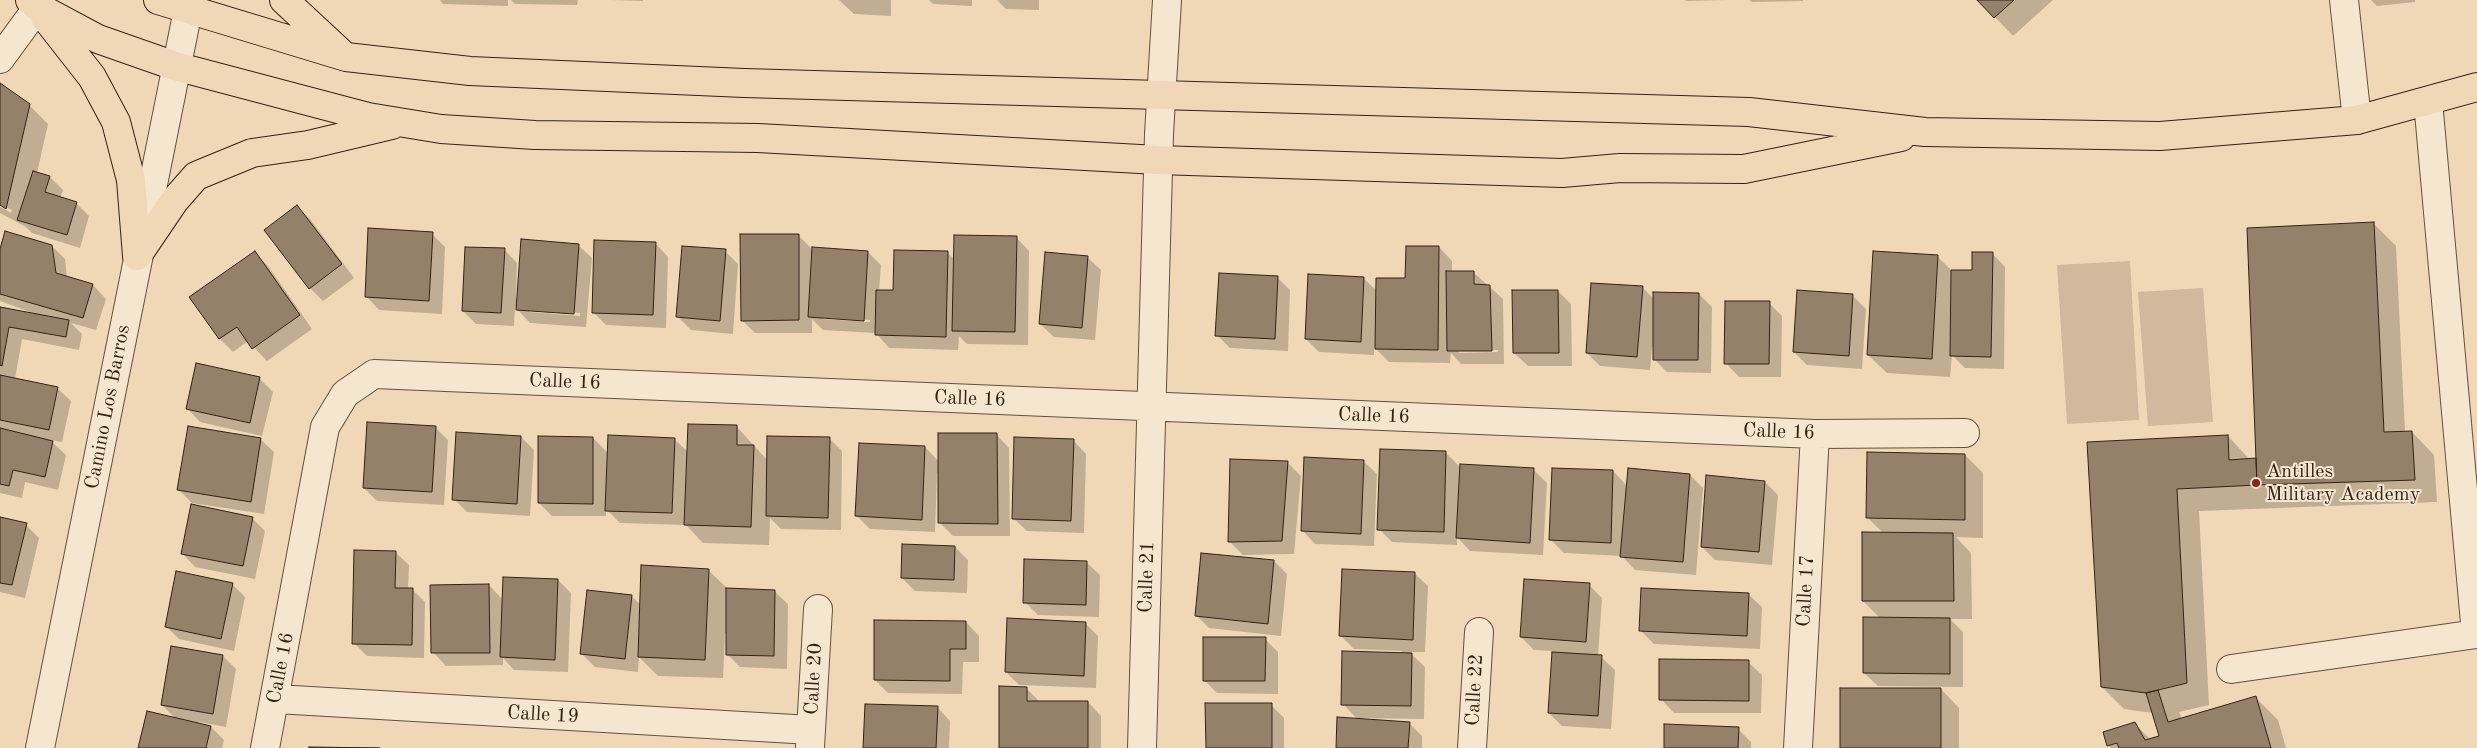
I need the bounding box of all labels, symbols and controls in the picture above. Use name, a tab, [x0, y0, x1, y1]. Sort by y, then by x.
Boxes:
street label: Camino Los Barros	[80, 323, 136, 491]
street label: Calle 16	[529, 369, 601, 395]
street label: Calle 16	[934, 386, 1006, 412]
street label: Calle 16	[1338, 403, 1410, 429]
street label: Calle 16	[1743, 419, 1815, 445]
place label: Antilles Military Academy	[2266, 460, 2420, 507]
marker: Antilles Military Academy	[2250, 477, 2262, 489]
street label: Calle 21	[1134, 541, 1160, 613]
street label: Calle 17	[1792, 554, 1820, 628]
street label: Calle 16	[262, 630, 300, 706]
street label: Calle 20	[800, 642, 828, 716]
street label: Calle 22	[1461, 653, 1489, 727]
street label: Calle 19	[506, 701, 580, 729]

